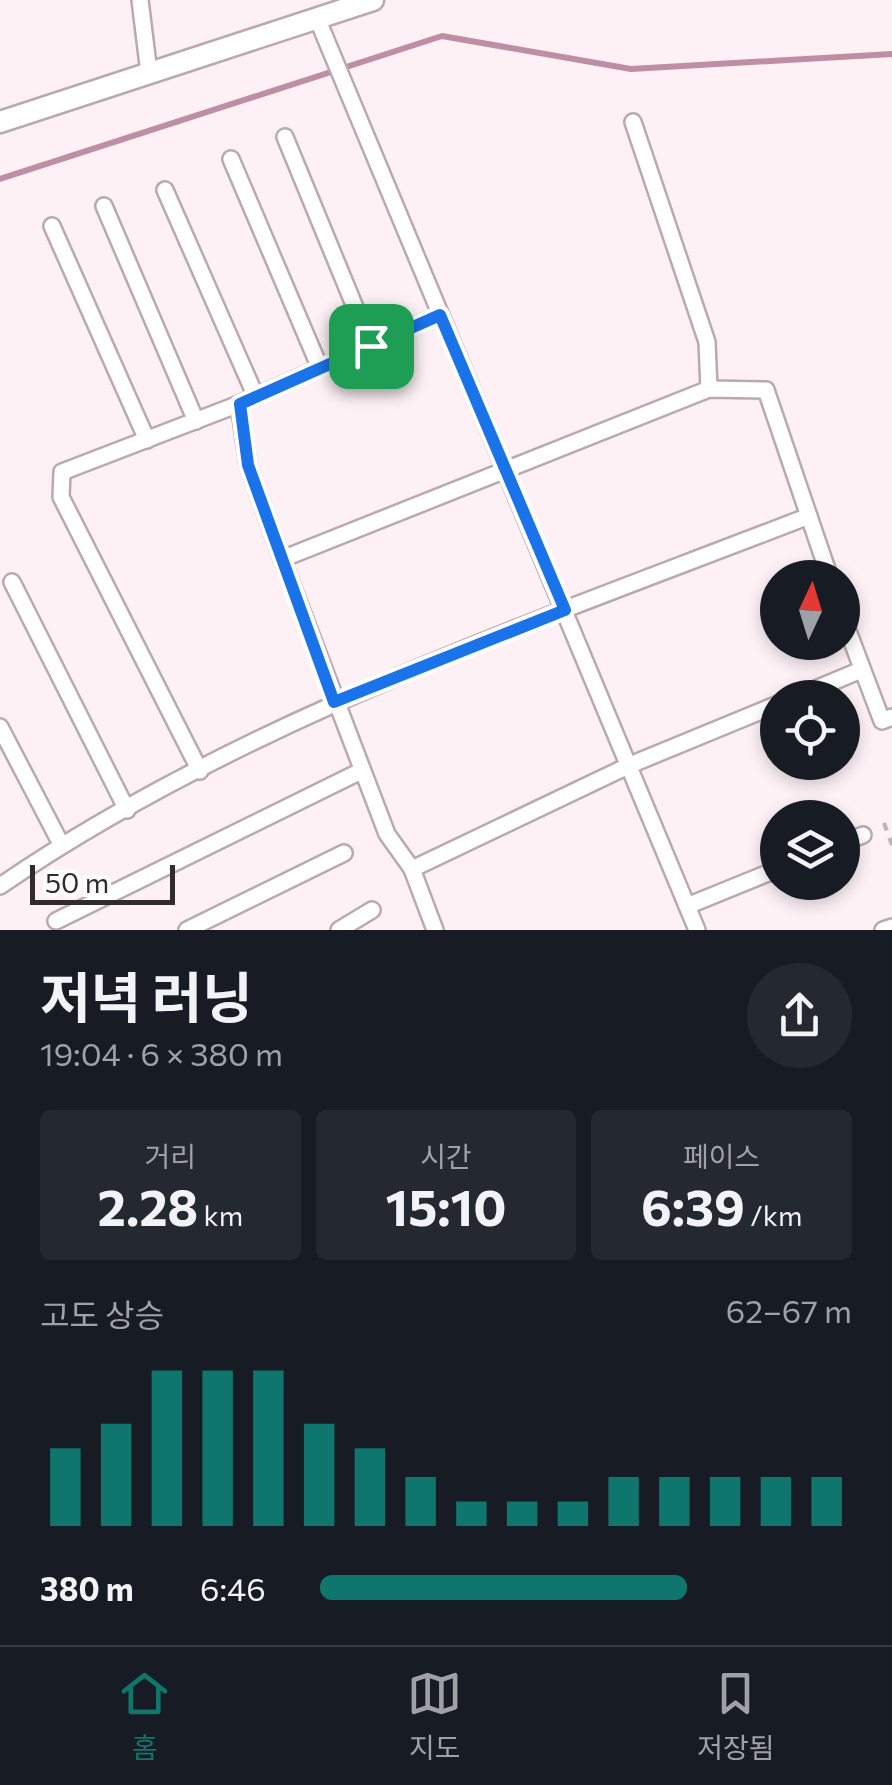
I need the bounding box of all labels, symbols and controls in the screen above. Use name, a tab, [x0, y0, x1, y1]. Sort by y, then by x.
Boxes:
pin	[329, 304, 414, 389]
icon: arrive	[344, 319, 399, 374]
north arrow	[760, 560, 860, 660]
map controls	[760, 560, 860, 900]
button: locate	[760, 680, 860, 780]
button: layers	[760, 800, 860, 900]
scale bar	[30, 860, 175, 904]
text: 50 m	[45, 865, 109, 899]
text: 저녁 러닝	[40, 962, 253, 1029]
button: share	[747, 963, 852, 1068]
text: 19:04 · 6 × 380 m	[40, 1033, 283, 1073]
text: 거리	[145, 1139, 196, 1173]
text: 시간	[420, 1139, 472, 1173]
text: 페이스	[683, 1139, 760, 1173]
text: 2.28	[97, 1175, 198, 1236]
text: 15:10	[386, 1175, 506, 1236]
text: 6:39	[641, 1175, 745, 1236]
text: km	[198, 1198, 243, 1232]
text: /km	[745, 1198, 802, 1232]
text: 62–67 m	[726, 1290, 852, 1330]
text: 고도 상승	[40, 1294, 164, 1334]
text: 380 m	[40, 1568, 134, 1608]
text: 6:46	[200, 1568, 266, 1608]
tab: 홈	[117, 1666, 172, 1766]
tab: 지도	[407, 1666, 462, 1766]
tab: 저장됨	[697, 1666, 775, 1766]

